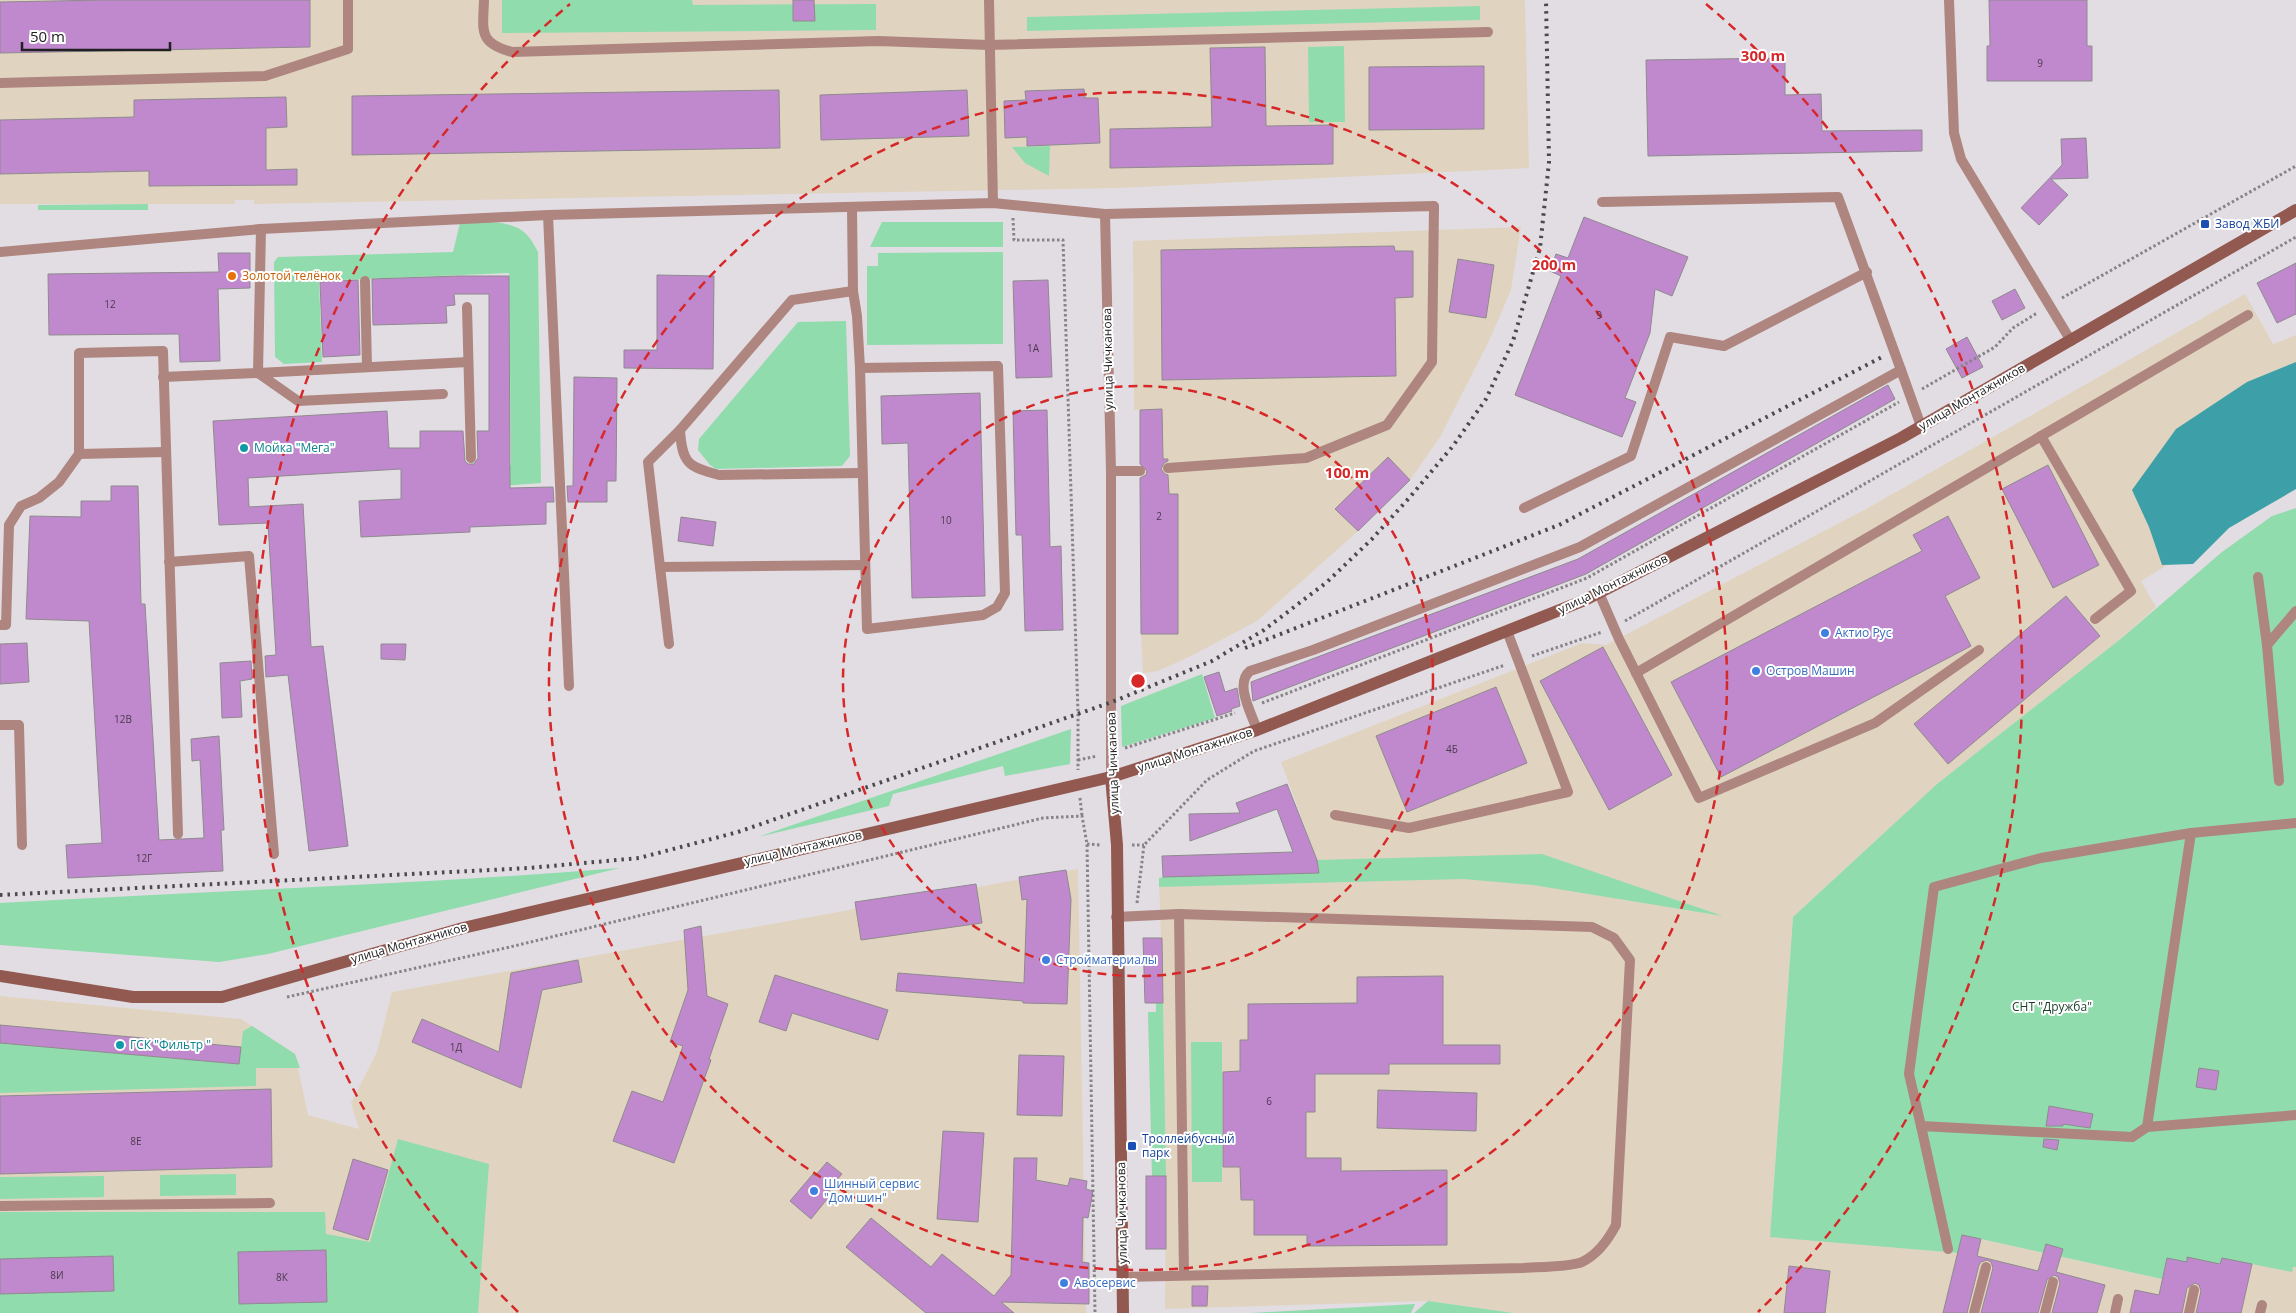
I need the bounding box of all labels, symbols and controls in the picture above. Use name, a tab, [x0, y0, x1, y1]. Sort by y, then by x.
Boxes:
scale bar	[22, 20, 170, 52]
text: 50 m	[30, 26, 65, 46]
text: 300 m	[1741, 45, 1785, 65]
house number: 9	[2037, 56, 2043, 70]
place label: Завод ЖБИ	[2215, 215, 2279, 232]
marker: Завод ЖБИ	[2199, 218, 2211, 230]
text: 200 m	[1532, 254, 1576, 274]
place label: Золотой телёнок	[242, 267, 342, 284]
marker: Золотой телёнок	[226, 270, 238, 282]
house number: 12	[104, 297, 116, 311]
street label: улица Чичканова	[1098, 308, 1117, 410]
house number: 9	[1596, 308, 1602, 322]
house number: 1А	[1027, 341, 1040, 355]
street label: улица Монтажников	[1916, 359, 2028, 434]
place label: Мойка "Мега"	[254, 439, 335, 456]
marker: Мойка "Мега"	[238, 442, 250, 454]
text: 100 m	[1325, 462, 1369, 482]
house number: 2	[1156, 509, 1162, 523]
house number: 10	[940, 513, 952, 527]
street label: улица Монтажников	[1555, 550, 1671, 618]
place label: Актио Рус	[1835, 624, 1892, 641]
marker: Актио Рус	[1819, 627, 1831, 639]
place label: Остров Машин	[1766, 662, 1855, 679]
marker: Остров Машин	[1750, 665, 1762, 677]
centre of rings	[1129, 672, 1147, 690]
house number: 12В	[114, 712, 132, 726]
street label: улица Чичканова	[1102, 712, 1123, 814]
street label: улица Монтажников	[1135, 723, 1255, 776]
house number: 4Б	[1446, 742, 1458, 756]
street label: улица Монтажников	[742, 826, 863, 869]
house number: 12Г	[136, 851, 152, 865]
street label: улица Монтажников	[349, 918, 469, 967]
place label: Стройматериалы	[1056, 951, 1157, 968]
marker: Стройматериалы	[1040, 954, 1052, 966]
park label: СНТ "Дружба"	[2012, 998, 2092, 1015]
place label: ГСК "Фильтр "	[130, 1036, 211, 1053]
marker: ГСК "Фильтр "	[114, 1039, 126, 1051]
house number: 1Д	[450, 1040, 462, 1054]
house number: 6	[1266, 1094, 1272, 1108]
place label: Троллейбусный парк	[1142, 1130, 1235, 1161]
house number: 8Е	[130, 1134, 142, 1148]
marker: Троллейбусный парк	[1126, 1140, 1138, 1152]
street label: улица Чичканова	[1112, 1162, 1131, 1264]
place label: Шинный сервис "Дом шин"	[824, 1175, 920, 1206]
marker: Шинный сервис "Дом шин"	[808, 1185, 820, 1197]
house number: 8И	[50, 1268, 64, 1282]
house number: 8К	[276, 1270, 289, 1284]
place label: Авосервис	[1074, 1274, 1136, 1291]
marker: Авосервис	[1058, 1277, 1070, 1289]

